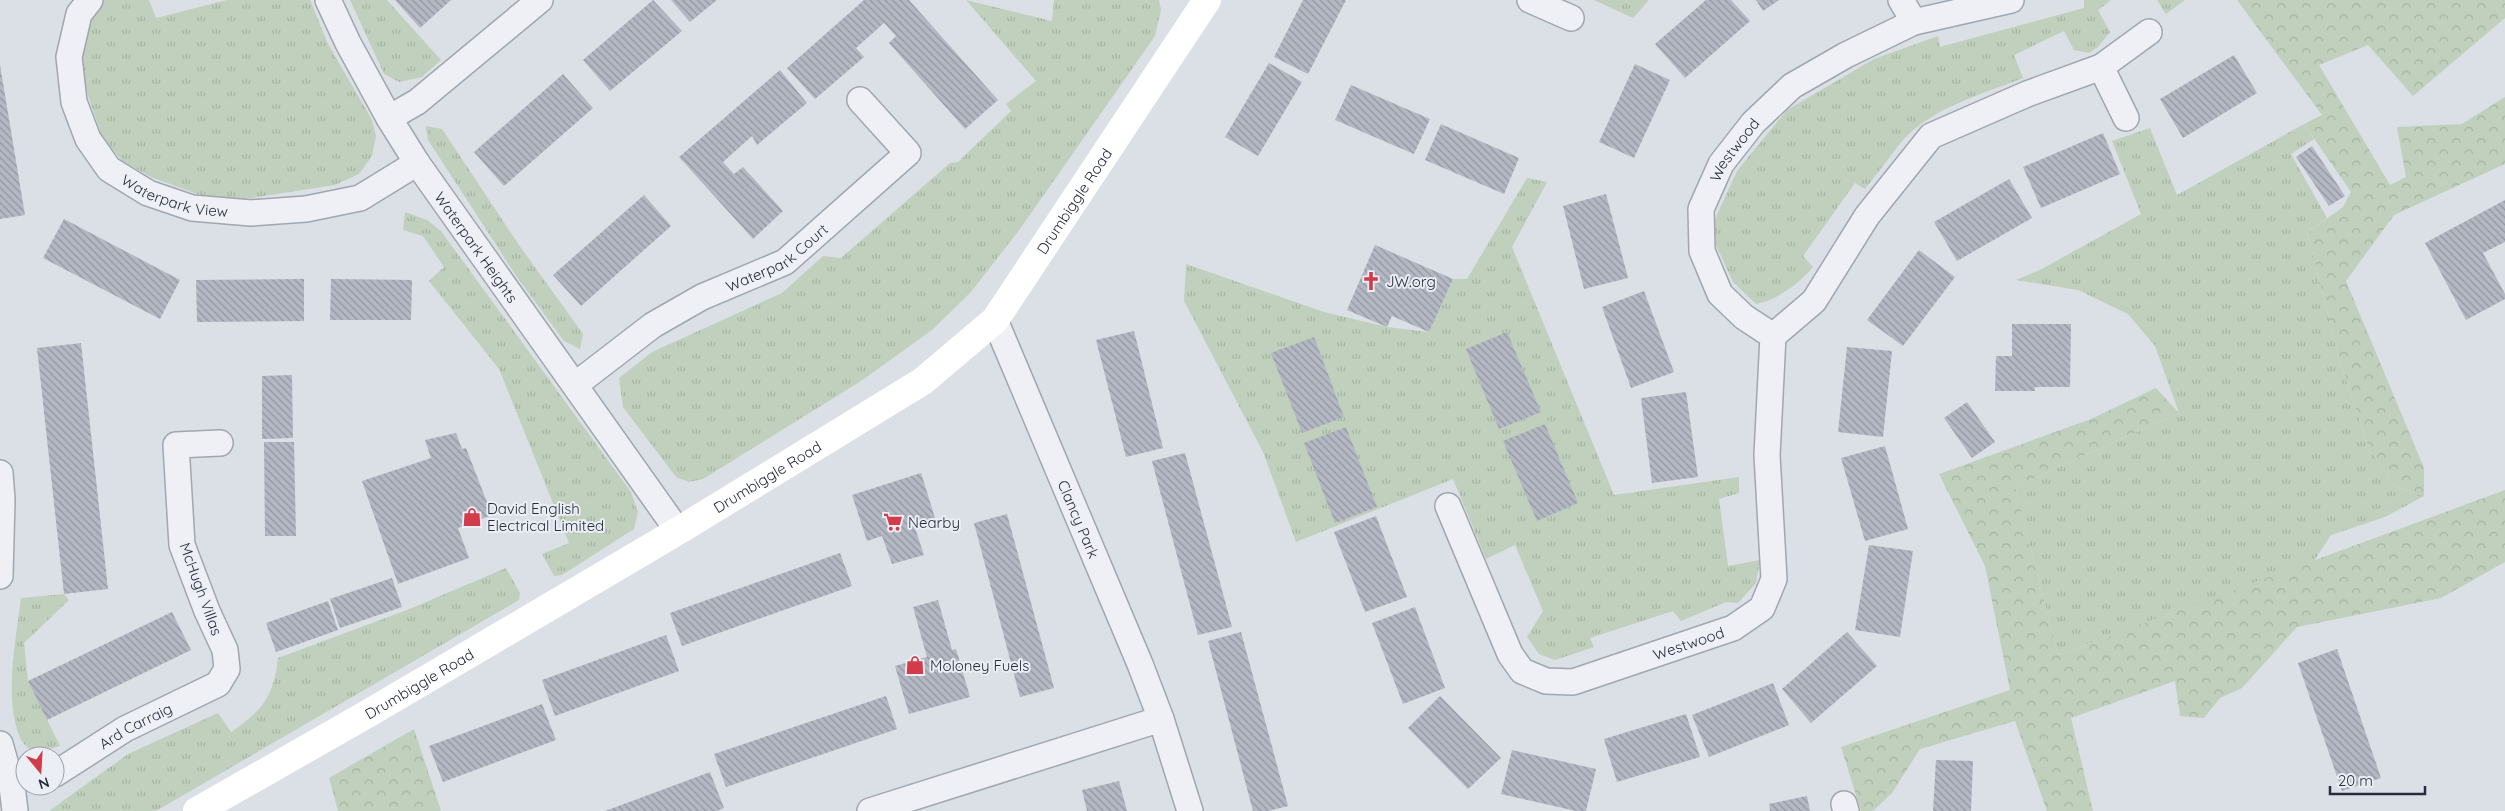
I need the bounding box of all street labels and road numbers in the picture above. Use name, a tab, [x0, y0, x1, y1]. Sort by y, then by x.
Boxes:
street label: Westwood	[1705, 114, 1763, 184]
street label: Drumbiggle Road	[1032, 144, 1116, 257]
street label: Waterpark View	[118, 170, 229, 221]
street label: Waterpark Heights	[431, 188, 522, 306]
street label: Waterpark Court	[723, 219, 831, 295]
street label: Drumbiggle Road	[710, 436, 824, 517]
street label: Clancy Park	[1054, 477, 1104, 561]
street label: McHugh Villas	[175, 540, 227, 638]
street label: Westwood	[1650, 622, 1726, 664]
street label: Drumbiggle Road	[361, 644, 477, 723]
street label: Ard Carraig	[95, 698, 175, 753]

